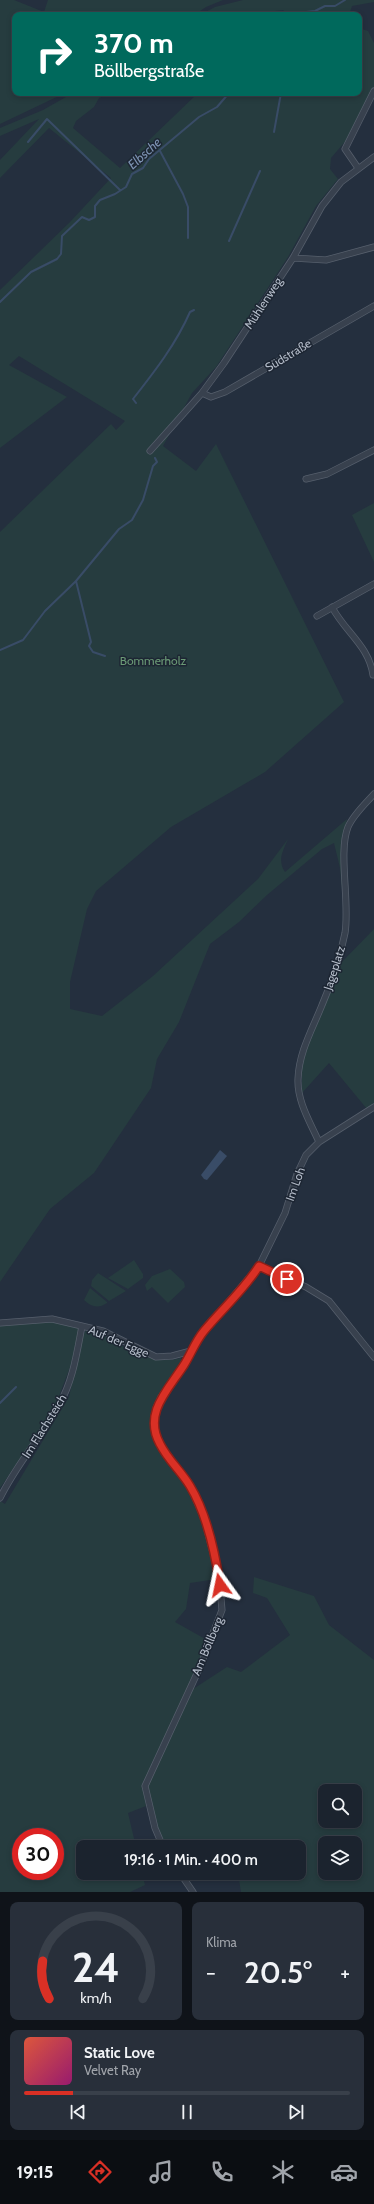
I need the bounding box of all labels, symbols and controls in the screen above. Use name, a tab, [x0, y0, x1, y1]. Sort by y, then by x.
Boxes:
text: 370 m	[94, 26, 174, 60]
icon: right	[28, 28, 80, 80]
text: Böllbergstraße	[94, 60, 204, 82]
water label: Elbsche	[124, 134, 164, 172]
street label: Mühlenweg	[241, 273, 286, 332]
street label: Südstraße	[262, 335, 314, 375]
park label: Bommerholz	[120, 653, 187, 668]
street label: Jageplatz	[319, 944, 348, 993]
street label: Im Loh	[282, 1165, 308, 1203]
pin	[270, 1262, 304, 1296]
icon: arrive	[276, 1268, 298, 1290]
street label: Auf der Egge	[87, 1322, 151, 1360]
street label: Im Flachsteich	[18, 1391, 70, 1461]
position arrow	[199, 1564, 241, 1606]
street label: Am Böllberg	[188, 1613, 227, 1678]
map controls	[318, 1784, 362, 1880]
button: search	[318, 1784, 362, 1828]
speed limit sign: 30	[12, 1828, 64, 1880]
button: layers	[318, 1836, 362, 1880]
text: 19:16 · 1 Min. · 400 m	[124, 1851, 258, 1869]
text: Klima	[206, 1934, 237, 1950]
text: 24	[72, 1942, 120, 1992]
text: 20.5°	[244, 1954, 312, 1991]
text: −	[206, 1959, 216, 1986]
text: +	[340, 1959, 350, 1986]
text: km/h	[80, 1989, 112, 2007]
text: Static Love	[84, 2044, 155, 2062]
text: Velvet Ray	[84, 2062, 141, 2078]
icon: previous	[67, 2101, 89, 2123]
icon: pause	[176, 2101, 198, 2123]
icon: next	[285, 2101, 307, 2123]
icon: directions	[86, 2158, 114, 2186]
icon: music	[147, 2158, 175, 2186]
icon: phone	[208, 2158, 236, 2186]
icon: climate	[269, 2158, 297, 2186]
icon: car	[330, 2158, 358, 2186]
text: 19:15	[16, 2161, 53, 2183]

